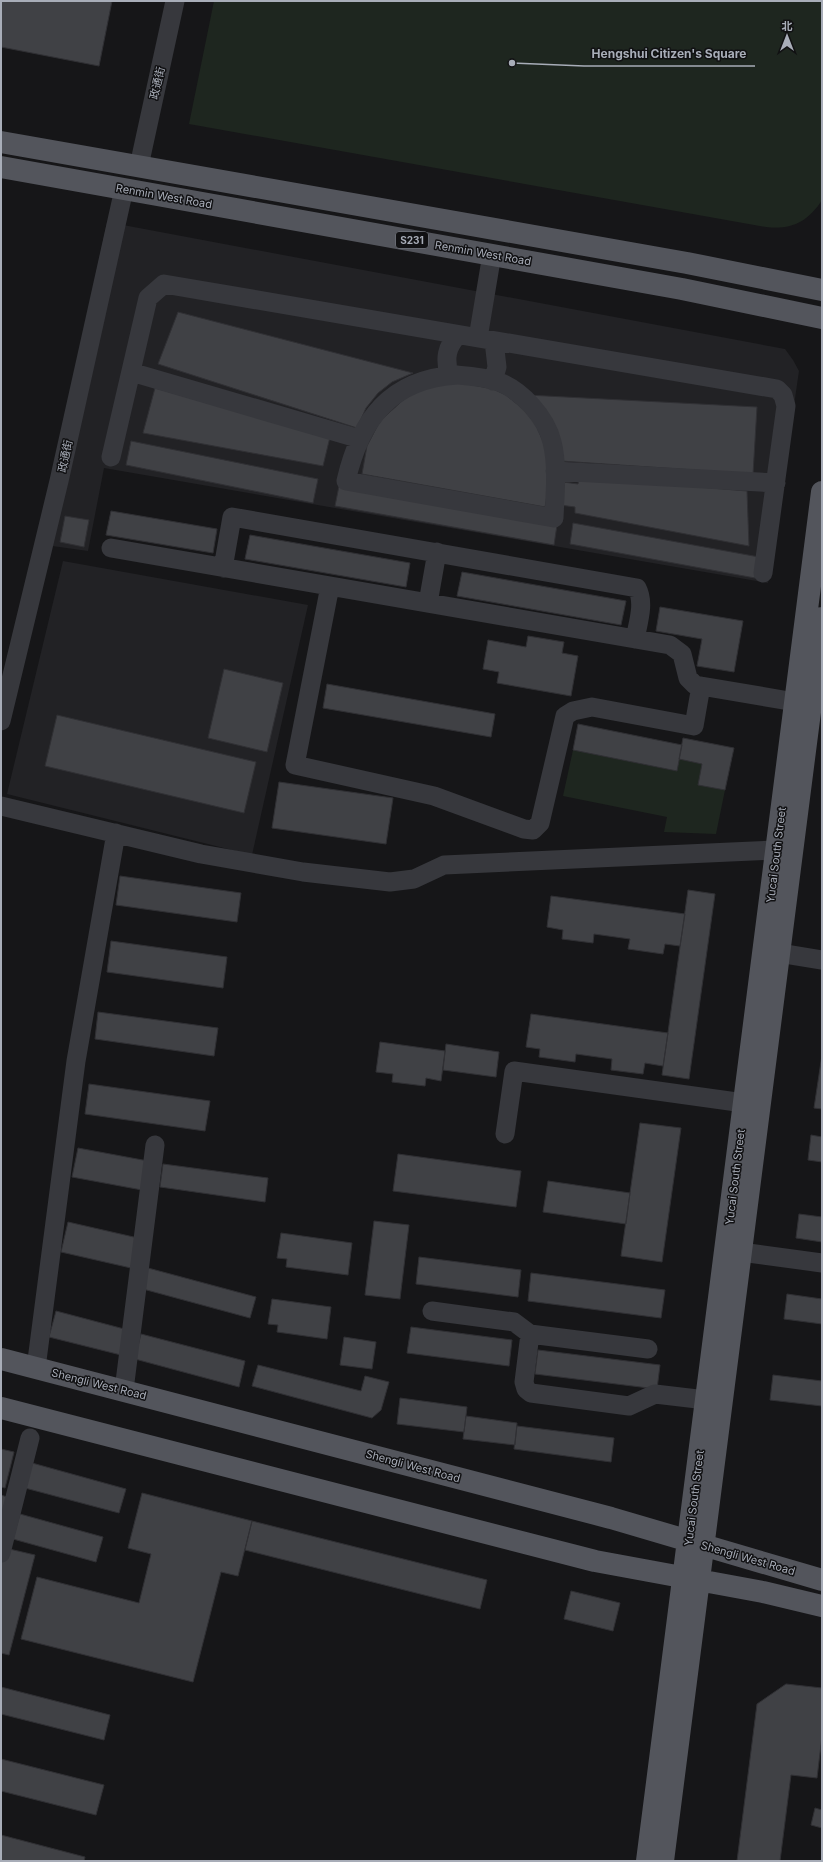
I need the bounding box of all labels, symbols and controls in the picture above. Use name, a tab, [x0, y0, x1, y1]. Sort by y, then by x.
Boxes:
north arrow	[767, 16, 807, 56]
text: 北	[782, 19, 793, 33]
callout: Hengshui Citizen's Square	[584, 42, 755, 66]
text: Hengshui Citizen's Square	[592, 46, 746, 61]
street label: 政通街	[146, 65, 168, 101]
street label: Renmin West Road	[115, 181, 213, 211]
road number: S231	[396, 232, 428, 248]
street label: Renmin West Road	[434, 238, 532, 268]
street label: 政通街	[55, 438, 75, 474]
street label: Yucai South Street	[763, 806, 789, 904]
street label: Yucai South Street	[722, 1128, 748, 1226]
street label: Shengli West Road	[50, 1365, 148, 1403]
street label: Shengli West Road	[364, 1447, 462, 1485]
street label: Yucai South Street	[681, 1449, 707, 1547]
street label: Shengli West Road	[699, 1538, 797, 1578]

